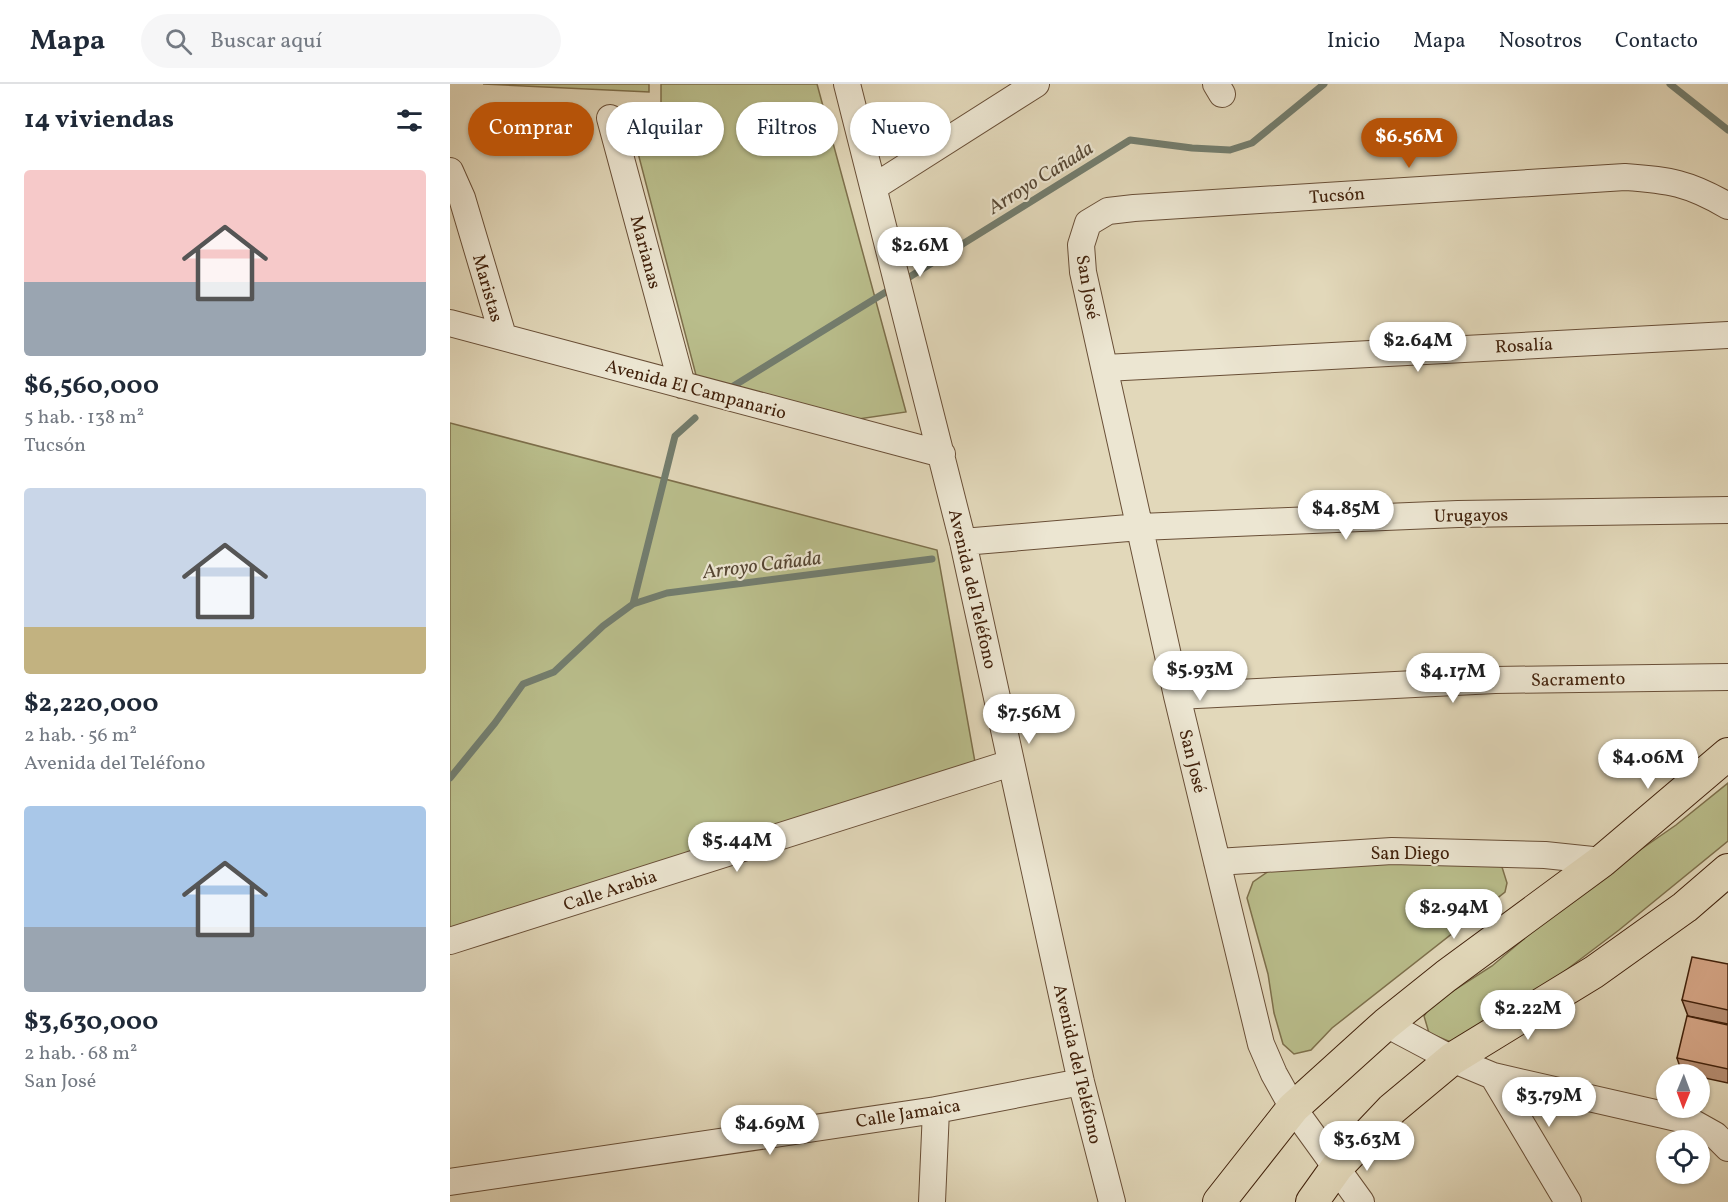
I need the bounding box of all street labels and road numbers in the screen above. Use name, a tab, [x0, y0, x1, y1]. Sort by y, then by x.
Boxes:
street label: Tucsón	[1308, 182, 1366, 211]
street label: Marianas	[623, 213, 666, 292]
street label: Maristas	[465, 252, 508, 325]
street label: San José	[1069, 253, 1104, 321]
street label: Rosalía	[1494, 332, 1554, 360]
street label: Avenida El Campanario	[602, 354, 789, 427]
street label: Urugayos	[1434, 503, 1508, 530]
street label: Avenida del Teléfono	[941, 507, 1002, 672]
street label: Sacramento	[1531, 667, 1625, 694]
street label: San José	[1172, 727, 1212, 796]
street label: San Diego	[1370, 842, 1450, 867]
street label: Calle Arabia	[560, 865, 660, 918]
street label: Avenida del Teléfono	[1046, 982, 1107, 1147]
street label: Calle Jamaica	[854, 1094, 962, 1135]

